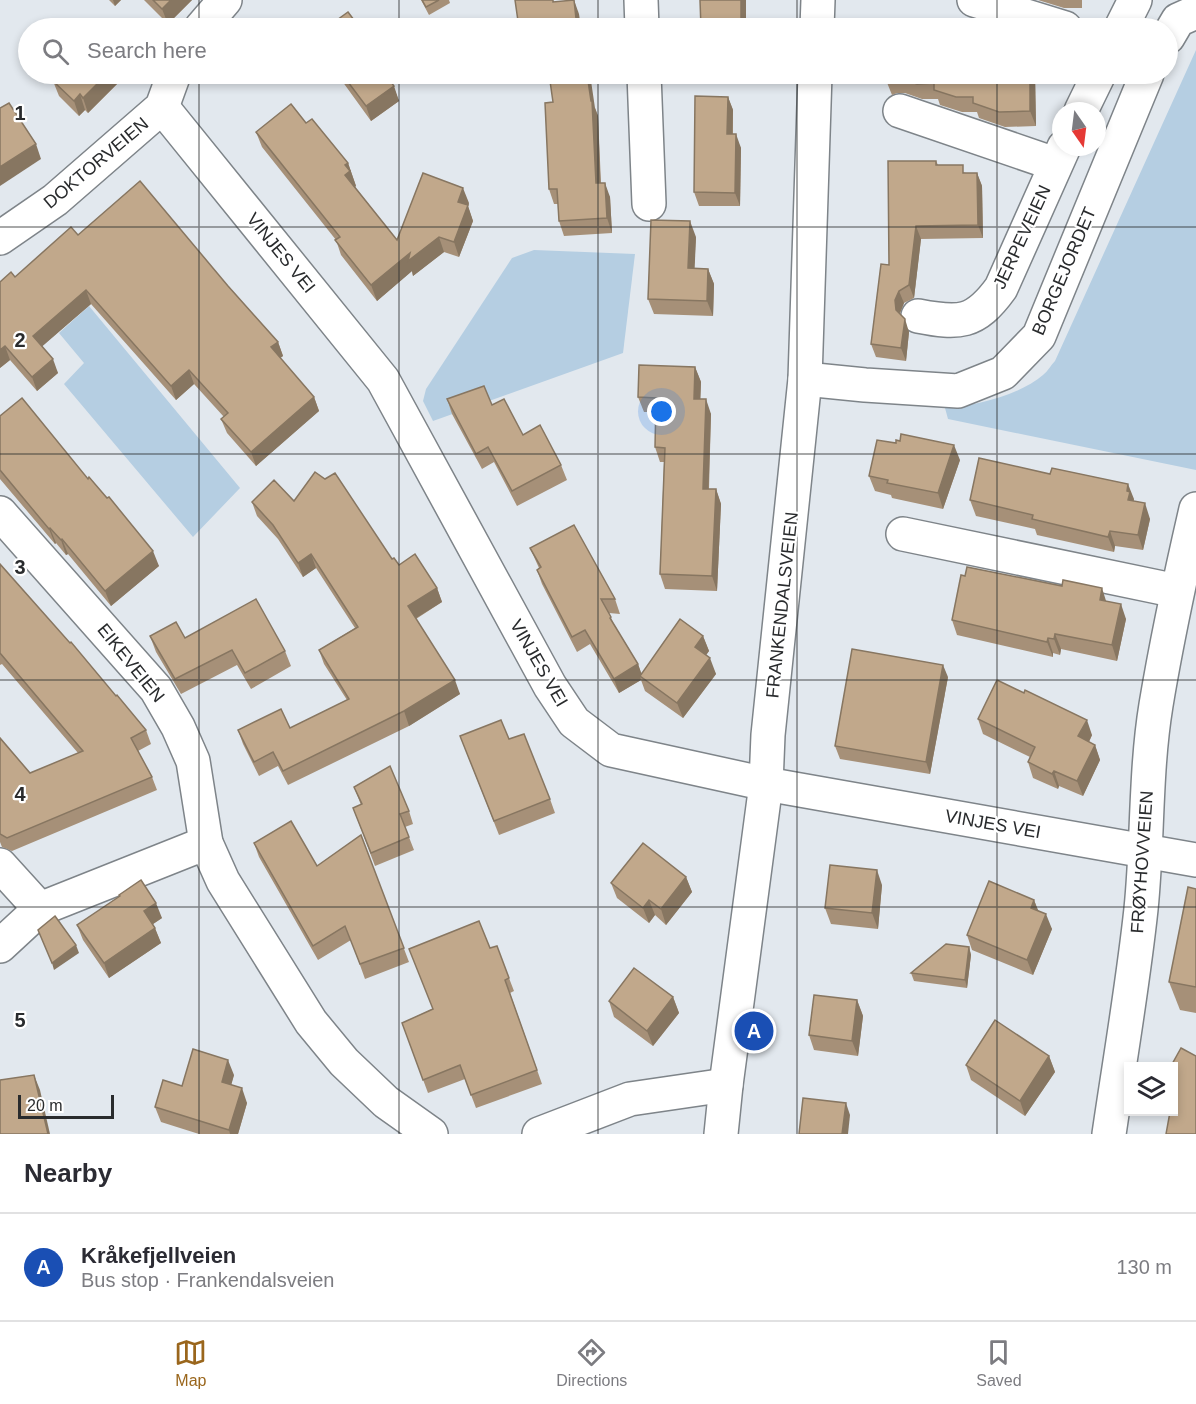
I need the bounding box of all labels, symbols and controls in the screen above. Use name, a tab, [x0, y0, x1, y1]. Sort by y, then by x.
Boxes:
search box	[18, 18, 1178, 84]
icon: search	[39, 35, 72, 68]
text: Search here	[87, 38, 207, 63]
text: 1	[14, 102, 26, 124]
north arrow	[1052, 102, 1106, 156]
street label: DOKTORVEIEN	[40, 113, 152, 213]
street label: JERPEVEIEN	[989, 182, 1055, 292]
street label: BORGEJORDET	[1028, 204, 1100, 338]
street label: VINJES VEI	[243, 209, 319, 297]
text: 2	[14, 329, 26, 351]
your location	[647, 397, 676, 426]
street label: FRANKENDALSVEIEN	[762, 511, 802, 699]
text: 3	[14, 556, 26, 578]
street label: VINJES VEI	[506, 616, 572, 710]
street label: EIKEVEIEN	[93, 620, 169, 706]
text: 4	[14, 783, 26, 805]
street label: FRØYHOVVEIEN	[1127, 790, 1157, 934]
street label: VINJES VEI	[943, 806, 1043, 842]
pin: A	[734, 1008, 774, 1054]
text: 5	[14, 1009, 26, 1031]
map controls	[1124, 1062, 1178, 1116]
button: layers	[1124, 1062, 1178, 1116]
scale bar	[18, 1092, 114, 1120]
text: 20 m	[27, 1097, 63, 1114]
text: Nearby	[24, 1158, 112, 1188]
text: Kråkefjellveien	[81, 1243, 236, 1268]
text: A	[36, 1256, 51, 1278]
text: 130 m	[1116, 1256, 1172, 1278]
text: Bus stop · Frankendalsveien	[81, 1269, 334, 1291]
tab: Map	[174, 1336, 207, 1390]
tab: Directions	[556, 1336, 627, 1390]
tab: Saved	[976, 1336, 1022, 1390]

